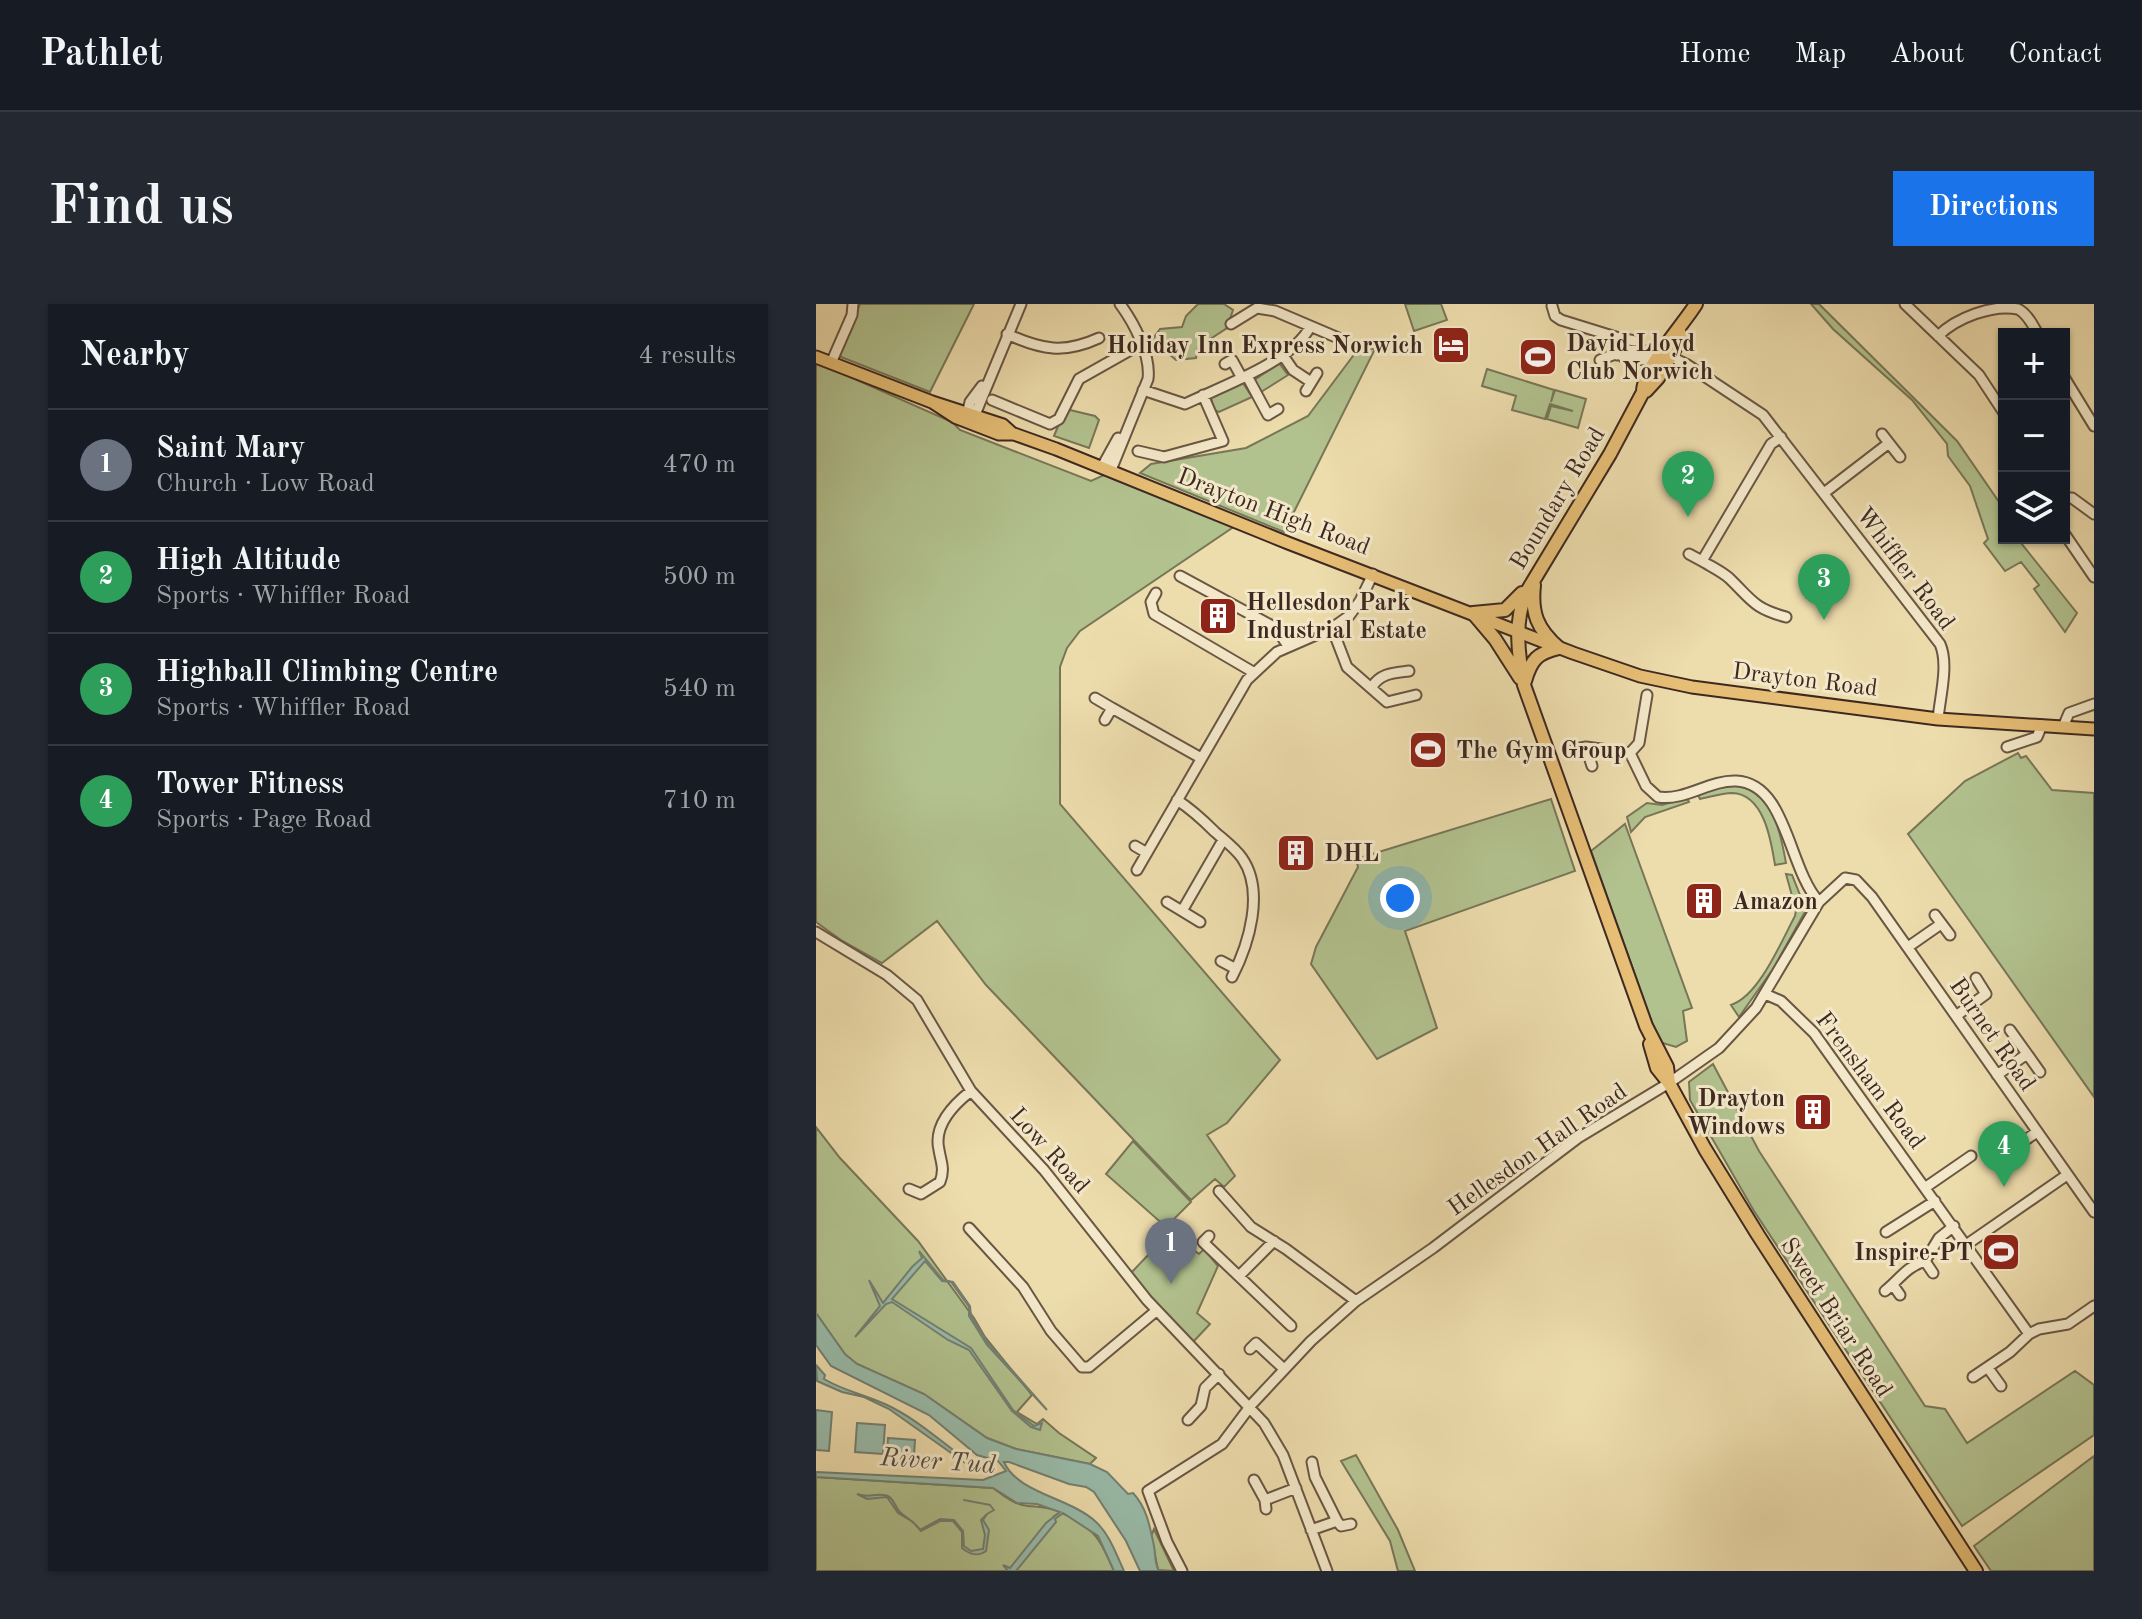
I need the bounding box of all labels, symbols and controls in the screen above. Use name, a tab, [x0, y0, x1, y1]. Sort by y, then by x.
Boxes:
text: Pathlet	[40, 36, 163, 74]
text: Home	[1679, 41, 1750, 69]
text: Map	[1794, 41, 1846, 69]
text: About	[1890, 41, 1965, 69]
text: Contact	[2009, 41, 2102, 69]
button: Directions	[1893, 171, 2094, 246]
text: Find us	[48, 180, 234, 236]
hotel icon: Holiday Inn Express Norwich	[1430, 324, 1472, 366]
map controls	[1998, 328, 2070, 544]
button: +	[1998, 328, 2070, 400]
place label: David Lloyd Club Norwich	[1566, 333, 1713, 385]
place label: Holiday Inn Express Norwich	[1106, 335, 1423, 359]
sports icon: David Lloyd Club Norwich	[1517, 336, 1559, 378]
text: Nearby	[80, 339, 190, 373]
text: 4 results	[638, 343, 736, 369]
button: −	[1998, 400, 2070, 472]
street label: Boundary Road	[1507, 424, 1611, 574]
text: Saint Mary	[156, 434, 305, 464]
pin: 2	[1662, 451, 1714, 517]
text: 1	[98, 452, 114, 478]
text: 470 m	[663, 452, 736, 478]
street label: Drayton High Road	[1174, 465, 1373, 561]
text: Church · Low Road	[156, 471, 375, 497]
button: layers	[1998, 472, 2070, 544]
street label: Whiffler Road	[1851, 503, 1958, 635]
text: High Altitude	[156, 546, 341, 576]
pin: 3	[1798, 554, 1850, 620]
text: 2	[98, 564, 114, 590]
text: 500 m	[663, 564, 736, 590]
text: Sports · Whiffler Road	[156, 583, 411, 609]
place label: Hellesdon Park Industrial Estate	[1246, 592, 1427, 644]
building icon: Hellesdon Park Industrial Estate	[1197, 595, 1239, 637]
text: Highball Climbing Centre	[156, 658, 498, 688]
street label: Drayton Road	[1731, 660, 1879, 702]
text: 3	[98, 676, 114, 702]
text: 540 m	[663, 676, 736, 702]
text: Sports · Whiffler Road	[156, 695, 411, 721]
sports icon: The Gym Group	[1407, 729, 1449, 771]
place label: The Gym Group	[1456, 740, 1627, 764]
text: Tower Fitness	[156, 770, 344, 800]
text: 4	[98, 788, 114, 814]
text: 710 m	[663, 788, 736, 814]
text: Sports · Page Road	[156, 807, 372, 833]
building icon: DHL	[1275, 832, 1317, 874]
place label: DHL	[1324, 843, 1379, 867]
your location	[1380, 878, 1420, 918]
building icon: Amazon	[1683, 880, 1725, 922]
place label: Amazon	[1732, 891, 1818, 915]
street label: Burnet Road	[1944, 974, 2039, 1096]
street label: Frensham Road	[1810, 1008, 1929, 1154]
street label: Hellesdon Hall Road	[1444, 1080, 1632, 1221]
place label: Drayton Windows	[1687, 1088, 1785, 1140]
building icon: Drayton Windows	[1792, 1091, 1834, 1133]
street label: Low Road	[1004, 1104, 1093, 1199]
pin: 4	[1978, 1121, 2030, 1187]
pin: 1	[1145, 1218, 1197, 1284]
sports icon: Inspire-PT	[1980, 1231, 2022, 1273]
street label: Sweet Briar Road	[1775, 1234, 1896, 1402]
place label: Inspire-PT	[1854, 1242, 1973, 1266]
water label: River Tud	[878, 1445, 997, 1479]

